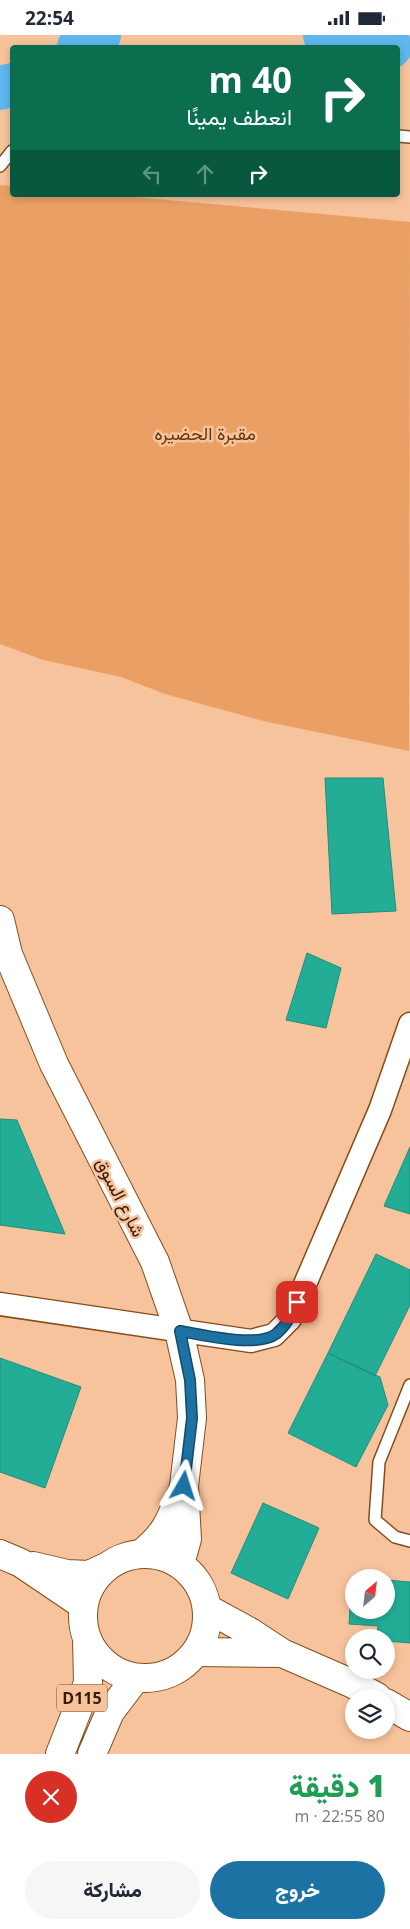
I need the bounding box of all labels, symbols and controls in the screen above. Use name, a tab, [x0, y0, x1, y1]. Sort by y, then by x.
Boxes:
text: 22:54	[25, 5, 74, 31]
text: 40 m	[209, 56, 292, 103]
icon: right	[310, 65, 375, 130]
text: انعطف يمينًا	[186, 101, 292, 131]
icon: left	[138, 160, 166, 188]
icon: ahead	[191, 160, 219, 188]
icon: right	[244, 160, 272, 188]
park label: مقبرة الحضيره	[154, 421, 256, 445]
street label: شارع السوق	[90, 1153, 151, 1241]
pin	[276, 1281, 318, 1323]
icon: arrive	[283, 1288, 311, 1316]
position arrow	[157, 1459, 209, 1511]
north arrow	[345, 1569, 395, 1619]
map controls	[345, 1569, 395, 1739]
button: search	[345, 1629, 395, 1679]
road number: D115	[57, 1685, 107, 1711]
button: layers	[345, 1689, 395, 1739]
text: 1 دقيقة	[289, 1765, 385, 1806]
button: close	[25, 1771, 77, 1823]
text: 80 m · 22:55	[294, 1805, 385, 1827]
button: مشاركة	[25, 1861, 200, 1919]
button: خروج	[210, 1861, 385, 1919]

